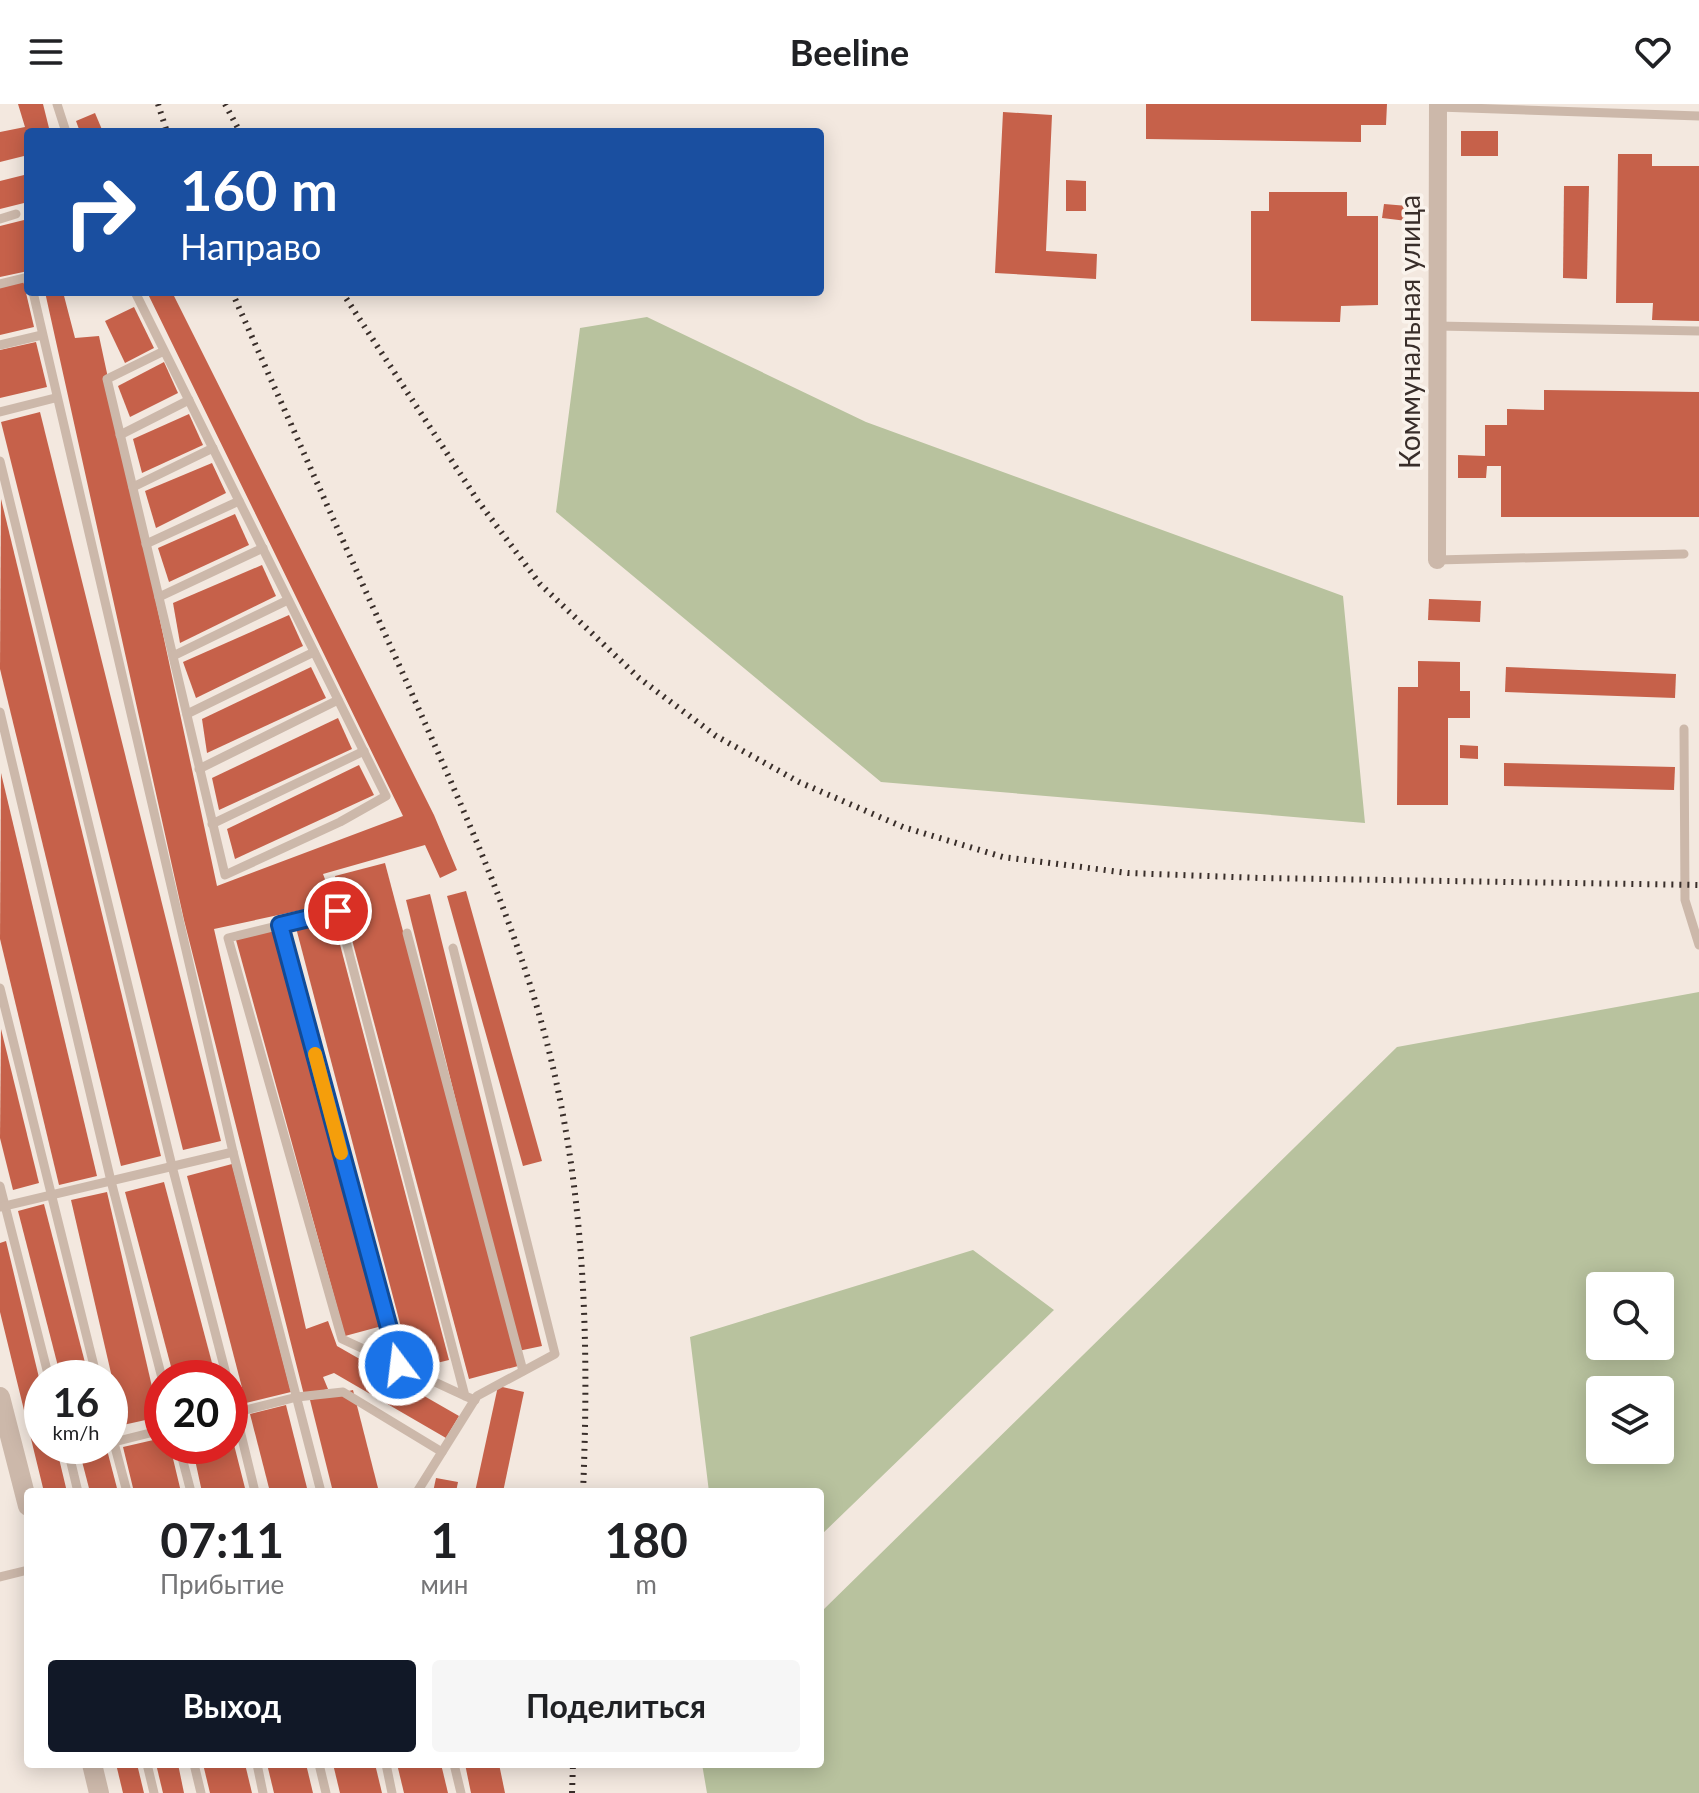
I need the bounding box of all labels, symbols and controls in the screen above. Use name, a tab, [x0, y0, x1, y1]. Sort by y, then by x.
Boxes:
icon: menu	[24, 30, 68, 74]
text: Beeline	[790, 30, 909, 74]
icon: heart	[1631, 30, 1675, 74]
text: 160 m	[180, 156, 338, 223]
icon: right	[48, 160, 152, 264]
street label: Коммунальная улица	[1392, 195, 1426, 469]
text: Направо	[180, 224, 321, 268]
pin	[304, 877, 372, 945]
icon: arrive	[316, 889, 360, 933]
map controls	[1586, 1272, 1674, 1464]
button: search	[1586, 1272, 1674, 1360]
position arrow	[357, 1323, 441, 1407]
speed limit sign: 20	[144, 1360, 248, 1464]
button: layers	[1586, 1376, 1674, 1464]
text: 16	[53, 1378, 99, 1426]
text: km/h	[53, 1420, 99, 1444]
text: 07:11	[160, 1511, 284, 1568]
text: 1	[430, 1511, 458, 1568]
text: 180	[604, 1511, 688, 1568]
text: Прибытие	[160, 1568, 284, 1600]
text: мин	[420, 1568, 468, 1600]
text: m	[635, 1568, 657, 1600]
button: Выход	[48, 1660, 416, 1752]
button: Поделиться	[432, 1660, 800, 1752]

